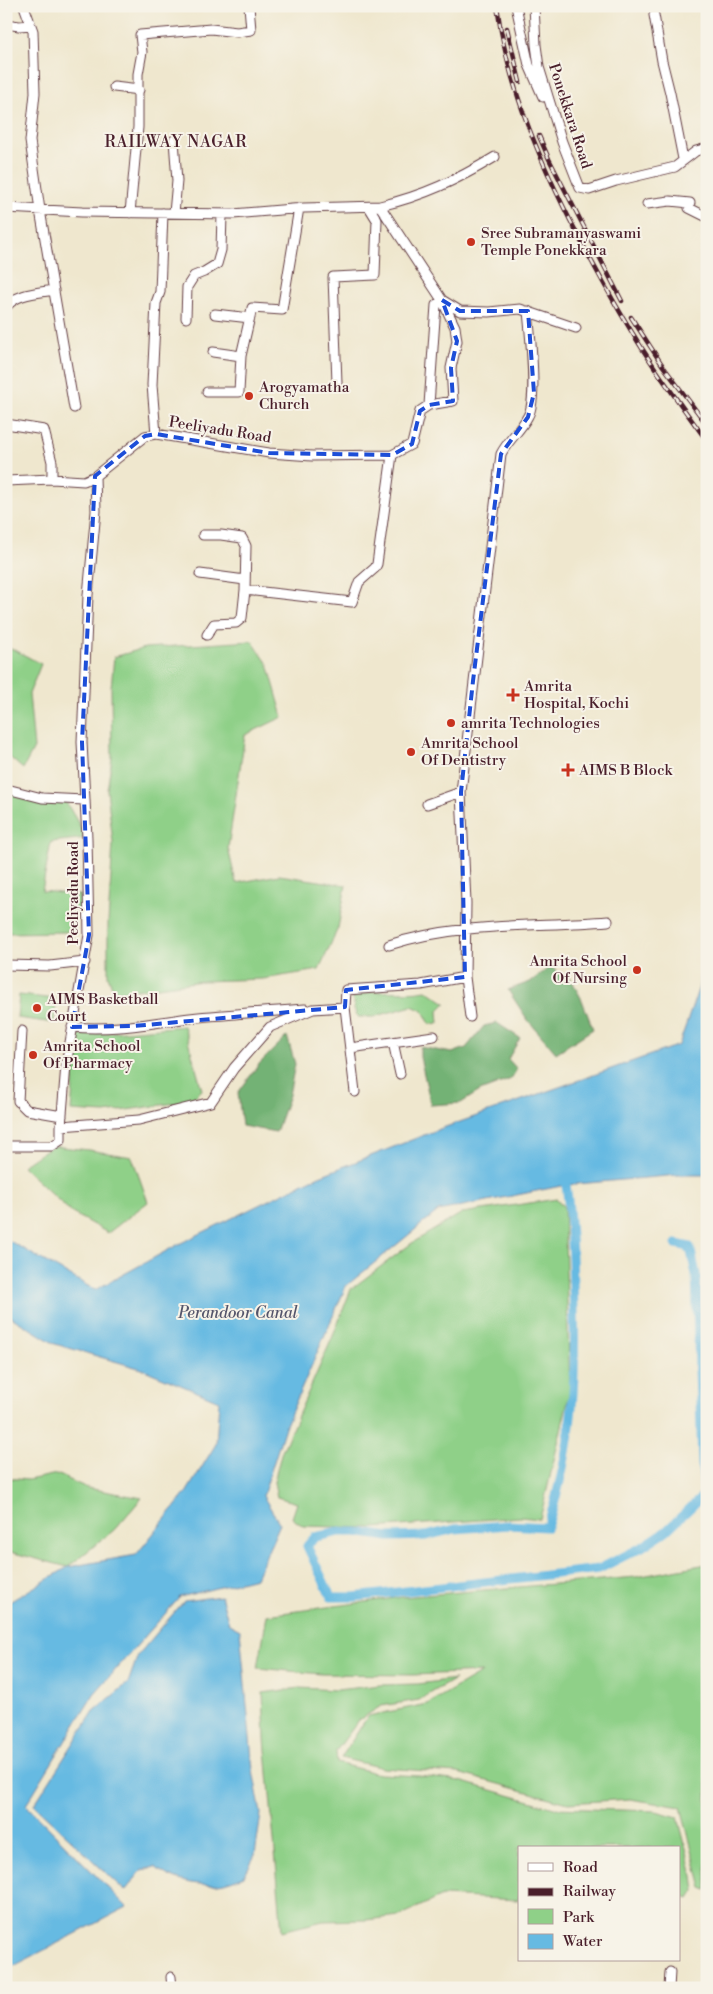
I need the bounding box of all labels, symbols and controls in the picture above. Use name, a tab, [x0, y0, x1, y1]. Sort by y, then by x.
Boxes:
street label: Ponekkara Road	[544, 61, 596, 172]
district label: RAILWAY NAGAR	[105, 132, 247, 152]
place label: Sree Subramanyaswami Temple Ponekkara	[481, 224, 641, 260]
marker: Sree Subramanyaswami Temple Ponekkara	[465, 236, 477, 248]
place label: Arogyamatha Church	[258, 378, 350, 414]
marker: Arogyamatha Church	[243, 390, 255, 402]
street label: Peeliyadu Road	[167, 413, 273, 448]
place label: Amrita Hospital, Kochi	[523, 677, 629, 713]
marker: Amrita Hospital, Kochi	[506, 688, 520, 702]
place label: amrita Technologies	[461, 714, 600, 733]
marker: amrita Technologies	[445, 717, 457, 729]
place label: Amrita School Of Dentistry	[420, 734, 519, 770]
marker: Amrita School Of Dentistry	[405, 746, 417, 758]
place label: AIMS B Block	[578, 761, 674, 780]
marker: AIMS B Block	[561, 763, 575, 777]
street label: Peeliyadu Road	[64, 841, 83, 945]
place label: Amrita School Of Nursing	[528, 952, 628, 988]
marker: Amrita School Of Nursing	[631, 964, 643, 976]
place label: AIMS Basketball Court	[46, 990, 159, 1026]
marker: AIMS Basketball Court	[31, 1002, 43, 1014]
place label: Amrita School Of Pharmacy	[42, 1037, 141, 1073]
marker: Amrita School Of Pharmacy	[27, 1049, 39, 1061]
water label: Perandoor Canal	[177, 1303, 299, 1323]
legend	[518, 1846, 680, 1962]
text: Road	[563, 1858, 598, 1877]
text: Railway	[563, 1882, 617, 1901]
text: Park	[563, 1908, 595, 1927]
text: Water	[562, 1932, 603, 1951]

